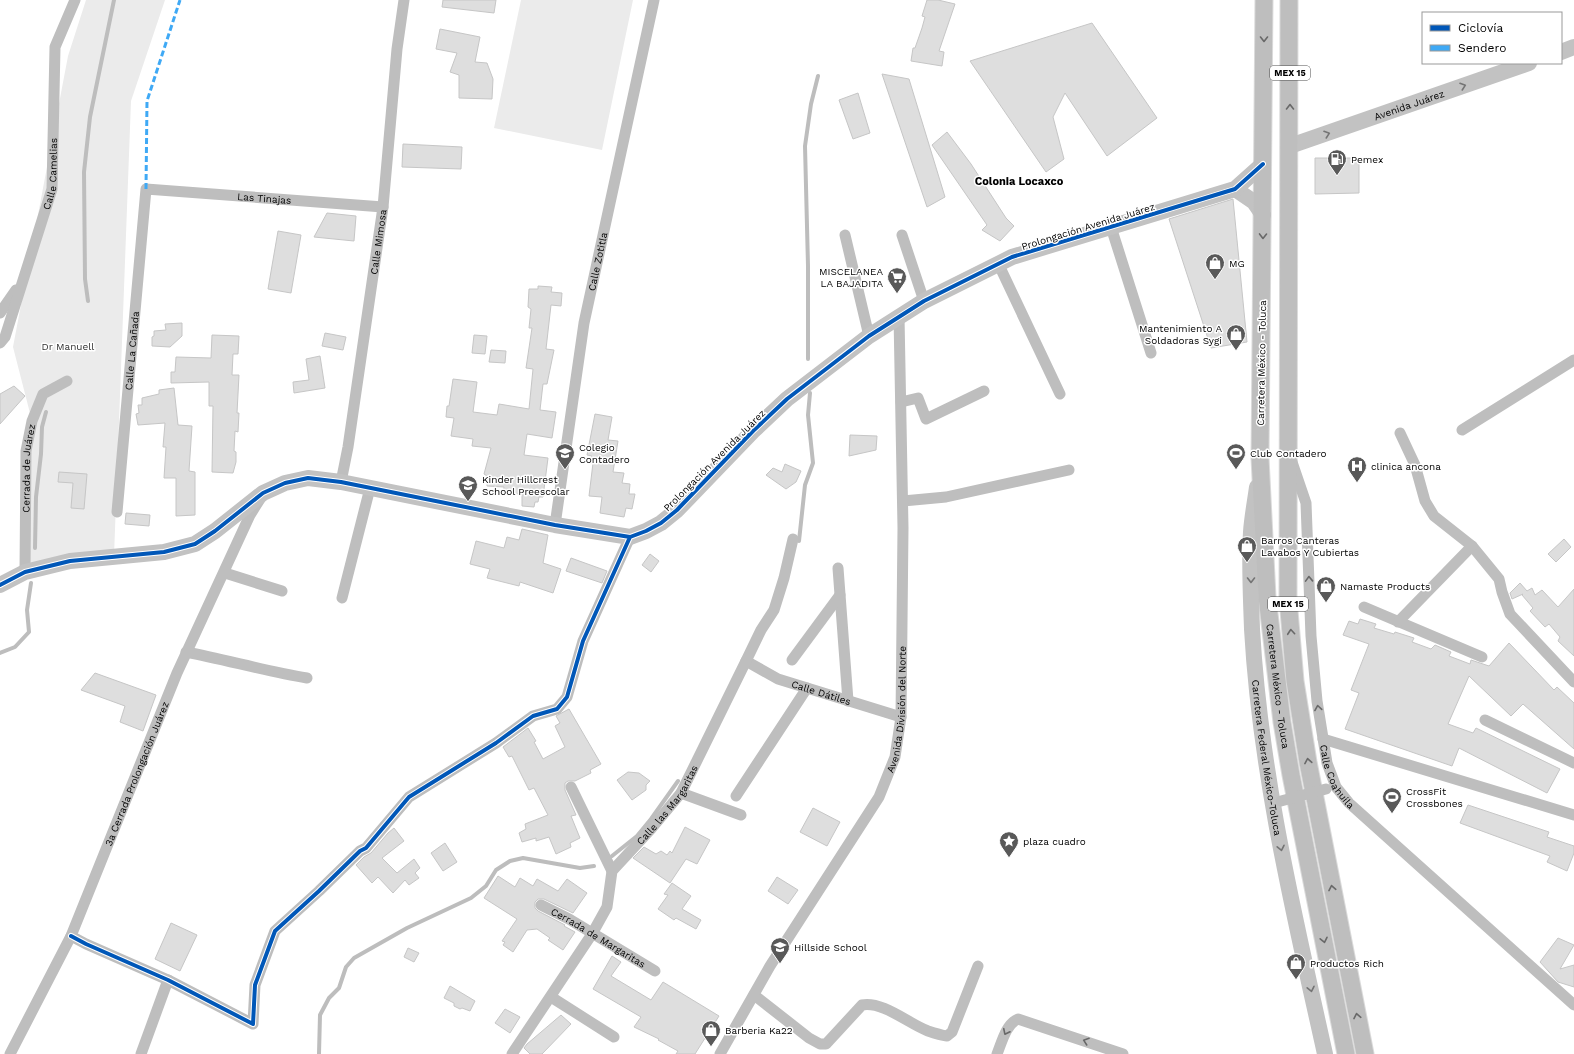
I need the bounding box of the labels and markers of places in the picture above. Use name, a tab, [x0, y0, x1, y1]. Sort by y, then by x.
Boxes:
fuel station icon: Pemex	[1326, 148, 1348, 176]
place label: Pemex	[1351, 154, 1383, 165]
shop icon: MG	[1204, 252, 1226, 280]
place label: MG	[1229, 258, 1245, 269]
place label: MISCELANEA LA BAJADITA	[819, 266, 883, 289]
supermarket icon: MISCELANEA LA BAJADITA	[886, 266, 908, 294]
place label: Mantenimiento A Soldadoras Sygi	[1139, 323, 1222, 346]
shop icon: Mantenimiento A Soldadoras Sygi	[1225, 323, 1247, 351]
school or university icon: Colegio Contadero	[554, 442, 576, 470]
place label: Colegio Contadero	[579, 442, 630, 465]
sports icon: Club Contadero	[1225, 442, 1247, 470]
place label: Club Contadero	[1250, 448, 1327, 459]
hospital icon: clinica ancona	[1346, 455, 1368, 483]
place label: clinica ancona	[1371, 461, 1441, 472]
school or university icon: Kinder Hillcrest School Preescolar	[457, 474, 479, 502]
place label: Kinder Hillcrest School Preescolar	[482, 474, 570, 497]
shop icon: Barros Canteras Lavabos Y Cubiertas	[1236, 535, 1258, 563]
place label: Barros Canteras Lavabos Y Cubiertas	[1261, 535, 1359, 558]
shop icon: Namaste Products	[1315, 575, 1337, 603]
place label: Namaste Products	[1340, 581, 1430, 592]
sports icon: CrossFit Crossbones	[1381, 786, 1403, 814]
place label: CrossFit Crossbones	[1406, 786, 1463, 809]
place icon: plaza cuadro	[998, 830, 1020, 858]
place label: plaza cuadro	[1023, 836, 1086, 847]
school or university icon: Hillside School	[769, 936, 791, 964]
place label: Hillside School	[794, 942, 867, 953]
shop icon: Productos Rich	[1285, 952, 1307, 980]
place label: Productos Rich	[1310, 958, 1384, 969]
shop icon: Barberia Ka22	[700, 1019, 722, 1047]
place label: Barberia Ka22	[725, 1025, 793, 1036]

